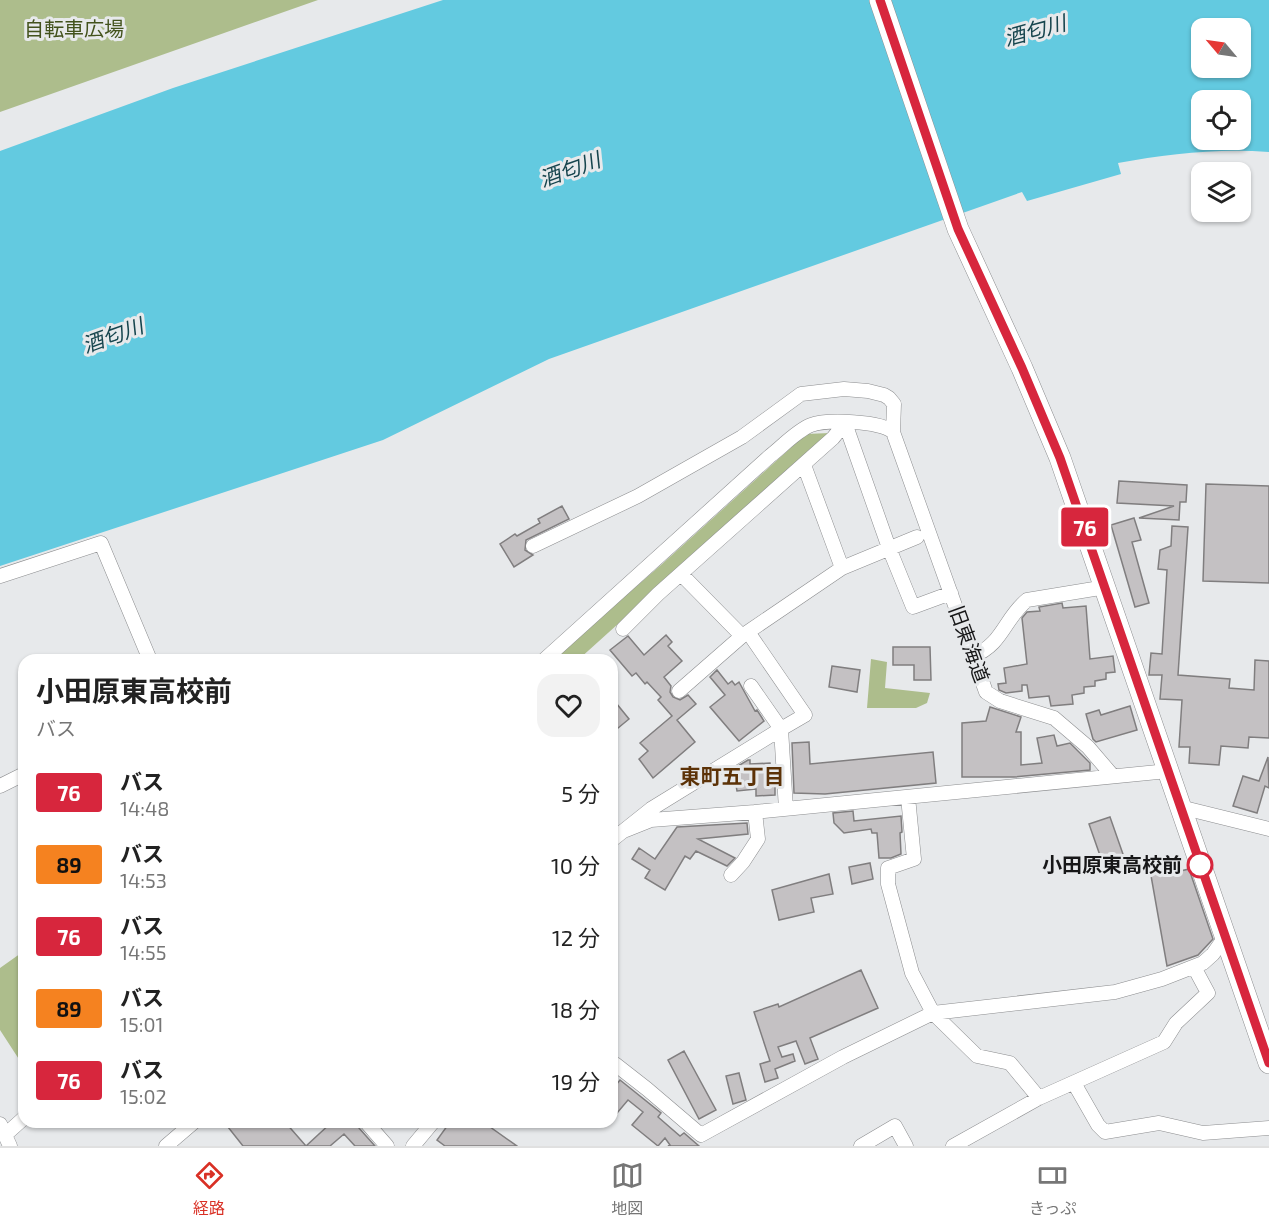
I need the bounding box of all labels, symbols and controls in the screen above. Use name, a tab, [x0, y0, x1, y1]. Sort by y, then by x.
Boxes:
water label: 酒匂川	[1001, 9, 1070, 50]
park label: 自転車広場	[24, 16, 124, 40]
north arrow	[1191, 18, 1251, 78]
map controls	[1191, 18, 1251, 222]
button: locate	[1191, 90, 1251, 150]
water label: 酒匂川	[536, 145, 605, 191]
button: layers	[1191, 162, 1251, 222]
water label: 酒匂川	[79, 311, 148, 357]
line badge: 76	[1058, 508, 1112, 546]
text: 76	[1073, 515, 1097, 540]
street label: 旧東海道	[945, 602, 995, 685]
text: 小田原東高校前	[36, 673, 232, 707]
button: heart	[537, 674, 600, 737]
text: バス	[36, 716, 76, 740]
district label: 東町五丁目	[680, 763, 785, 788]
text: バス	[120, 768, 164, 794]
text: 76	[57, 780, 81, 805]
text: 5 分	[561, 780, 600, 806]
text: 14:48	[120, 796, 169, 820]
text: バス	[120, 840, 164, 866]
text: 89	[56, 852, 82, 877]
text: 10 分	[551, 852, 600, 878]
place label: 小田原東高校前	[1042, 852, 1182, 876]
marker: 小田原東高校前	[1187, 852, 1213, 878]
text: 14:53	[120, 868, 167, 892]
text: バス	[120, 912, 164, 938]
text: 76	[57, 924, 81, 949]
text: 12 分	[552, 924, 600, 950]
text: 14:55	[120, 940, 166, 964]
text: バス	[120, 984, 164, 1010]
text: 89	[56, 996, 82, 1021]
text: 18 分	[551, 996, 600, 1022]
text: 15:01	[120, 1012, 163, 1036]
text: バス	[120, 1056, 164, 1082]
text: 76	[57, 1068, 81, 1093]
text: 19 分	[552, 1068, 600, 1094]
text: 15:02	[120, 1084, 167, 1108]
tab: 経路	[193, 1159, 226, 1219]
tab: 地図	[611, 1159, 644, 1219]
tab: きっぷ	[1029, 1159, 1076, 1219]

